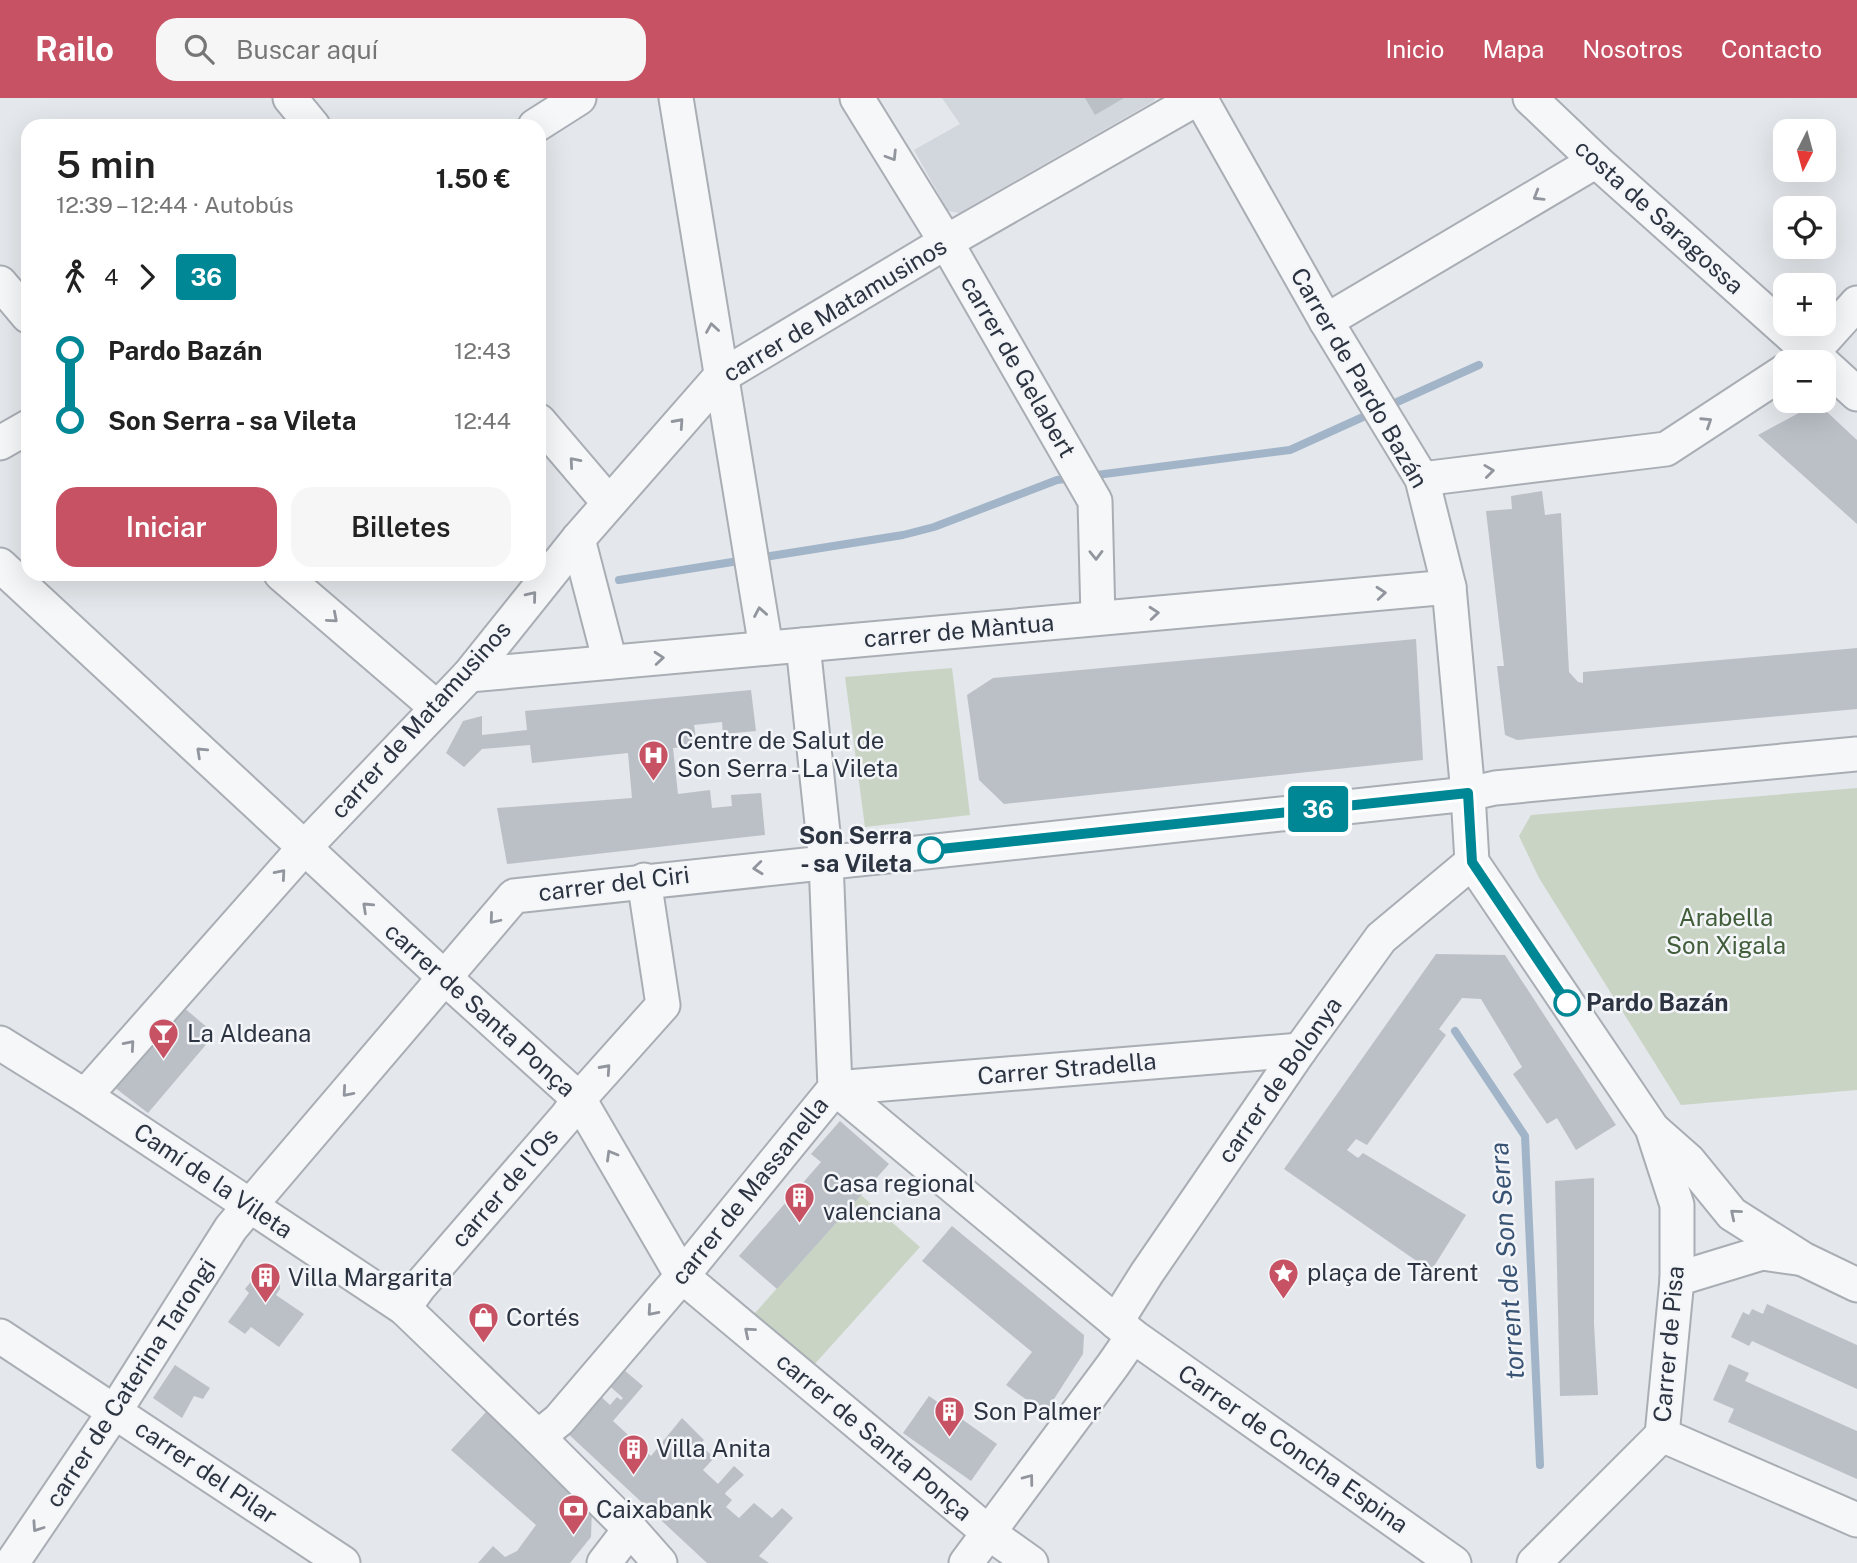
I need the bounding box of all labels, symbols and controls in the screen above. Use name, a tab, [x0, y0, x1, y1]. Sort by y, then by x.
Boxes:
search box	[156, 18, 646, 81]
text: Railo	[35, 30, 114, 68]
icon: search	[180, 30, 218, 68]
text: Buscar aquí	[236, 34, 378, 65]
text: Inicio	[1385, 35, 1444, 63]
text: Mapa	[1482, 35, 1544, 63]
text: Nosotros	[1582, 35, 1683, 63]
text: Contacto	[1721, 35, 1822, 63]
north arrow	[1773, 119, 1836, 182]
map controls	[1773, 119, 1836, 413]
street label: costa de Saragossa	[1570, 133, 1750, 299]
text: 5 min	[56, 142, 156, 187]
one-way arrow	[884, 149, 897, 162]
text: 1.50 €	[436, 163, 511, 194]
one-way arrow	[1532, 187, 1545, 200]
text: 12:39 – 12:44 · Autobús	[56, 191, 294, 218]
button: locate	[1773, 196, 1836, 259]
street label: carrer de Matamusinos	[718, 231, 951, 387]
icon: walk	[56, 258, 94, 296]
icon: forward	[128, 258, 166, 296]
street label: Carrer de Pardo Bazán	[1285, 262, 1434, 493]
text: 4	[104, 263, 118, 290]
text: 36	[190, 263, 222, 291]
street label: carrer de Gelabert	[956, 271, 1082, 462]
button: +	[1773, 273, 1836, 336]
one-way arrow	[705, 322, 720, 334]
text: Pardo Bazán	[108, 335, 262, 366]
text: 12:43	[454, 337, 511, 364]
button: −	[1773, 350, 1836, 413]
text: Son Serra - sa Vileta	[108, 405, 356, 436]
text: 12:44	[454, 407, 511, 434]
one-way arrow	[1700, 417, 1713, 430]
one-way arrow	[671, 419, 683, 432]
one-way arrow	[570, 457, 582, 470]
one-way arrow	[1483, 463, 1495, 478]
button: Iniciar	[56, 487, 277, 567]
button: Billetes	[291, 487, 511, 567]
one-way arrow	[1089, 550, 1104, 561]
one-way arrow	[1375, 586, 1386, 601]
one-way arrow	[523, 592, 536, 604]
one-way arrow	[753, 606, 768, 618]
one-way arrow	[1149, 606, 1160, 621]
street label: carrer de Màntua	[863, 608, 1055, 652]
one-way arrow	[325, 610, 338, 622]
street label: carrer de Matamusinos	[324, 615, 516, 824]
one-way arrow	[654, 651, 665, 666]
place label: Centre de Salut de Son Serra - La Vileta	[677, 726, 898, 782]
hospital icon: Centre de Salut de Son Serra - La Vileta	[637, 738, 671, 782]
one-way arrow	[196, 748, 209, 760]
line badge: 36	[1286, 786, 1350, 832]
text: 36	[1302, 795, 1334, 823]
place label: Son Serra - sa Vileta	[799, 821, 912, 877]
marker: Son Serra - sa Vileta	[918, 837, 944, 863]
street label: carrer del Ciri	[537, 860, 691, 906]
one-way arrow	[753, 860, 764, 875]
one-way arrow	[273, 870, 285, 883]
one-way arrow	[362, 902, 375, 915]
park label: Arabella Son Xigala	[1666, 903, 1786, 959]
one-way arrow	[490, 911, 503, 924]
street label: carrer de Santa Ponça	[380, 916, 582, 1102]
place label: Pardo Bazán	[1586, 988, 1728, 1016]
marker: Pardo Bazán	[1554, 990, 1580, 1016]
street label: carrer de Bolonya	[1211, 991, 1347, 1168]
bar icon: La Aldeana	[147, 1017, 181, 1061]
place label: La Aldeana	[187, 1019, 311, 1047]
one-way arrow	[122, 1040, 135, 1053]
street label: Carrer Stradella	[976, 1046, 1158, 1090]
one-way arrow	[597, 1064, 610, 1077]
one-way arrow	[343, 1084, 355, 1097]
street label: carrer de Massanella	[665, 1091, 834, 1290]
street label: Camí de la Vileta	[129, 1117, 298, 1244]
street label: carrer de l'Os	[445, 1122, 564, 1253]
water label: torrent de Son Serra	[1483, 1141, 1530, 1381]
one-way arrow	[606, 1149, 619, 1162]
place label: Casa regional valenciana	[823, 1169, 975, 1225]
building icon: Casa regional valenciana	[783, 1181, 817, 1225]
one-way arrow	[1730, 1210, 1743, 1222]
street label: carrer de Caterina Tarongi	[39, 1253, 221, 1512]
place icon: plaça de Tàrent	[1267, 1256, 1301, 1300]
place label: plaça de Tàrent	[1307, 1258, 1479, 1286]
building icon: Villa Margarita	[248, 1261, 282, 1305]
place label: Villa Margarita	[288, 1263, 453, 1291]
street label: Carrer de Pisa	[1647, 1265, 1689, 1423]
shop icon: Cortés	[466, 1301, 500, 1345]
place label: Cortés	[506, 1303, 580, 1331]
one-way arrow	[648, 1303, 660, 1316]
one-way arrow	[744, 1328, 757, 1340]
street label: carrer de Santa Ponça	[771, 1346, 978, 1526]
street label: Carrer de Concha Espina	[1173, 1358, 1414, 1538]
building icon: Son Palmer	[933, 1395, 967, 1439]
place label: Son Palmer	[973, 1397, 1102, 1425]
street label: carrer del Pilar	[130, 1413, 283, 1529]
building icon: Villa Anita	[616, 1432, 650, 1476]
place label: Villa Anita	[656, 1434, 771, 1462]
one-way arrow	[1021, 1474, 1034, 1486]
bank icon: Caixabank	[556, 1493, 590, 1537]
place label: Caixabank	[596, 1495, 713, 1523]
one-way arrow	[33, 1519, 45, 1532]

